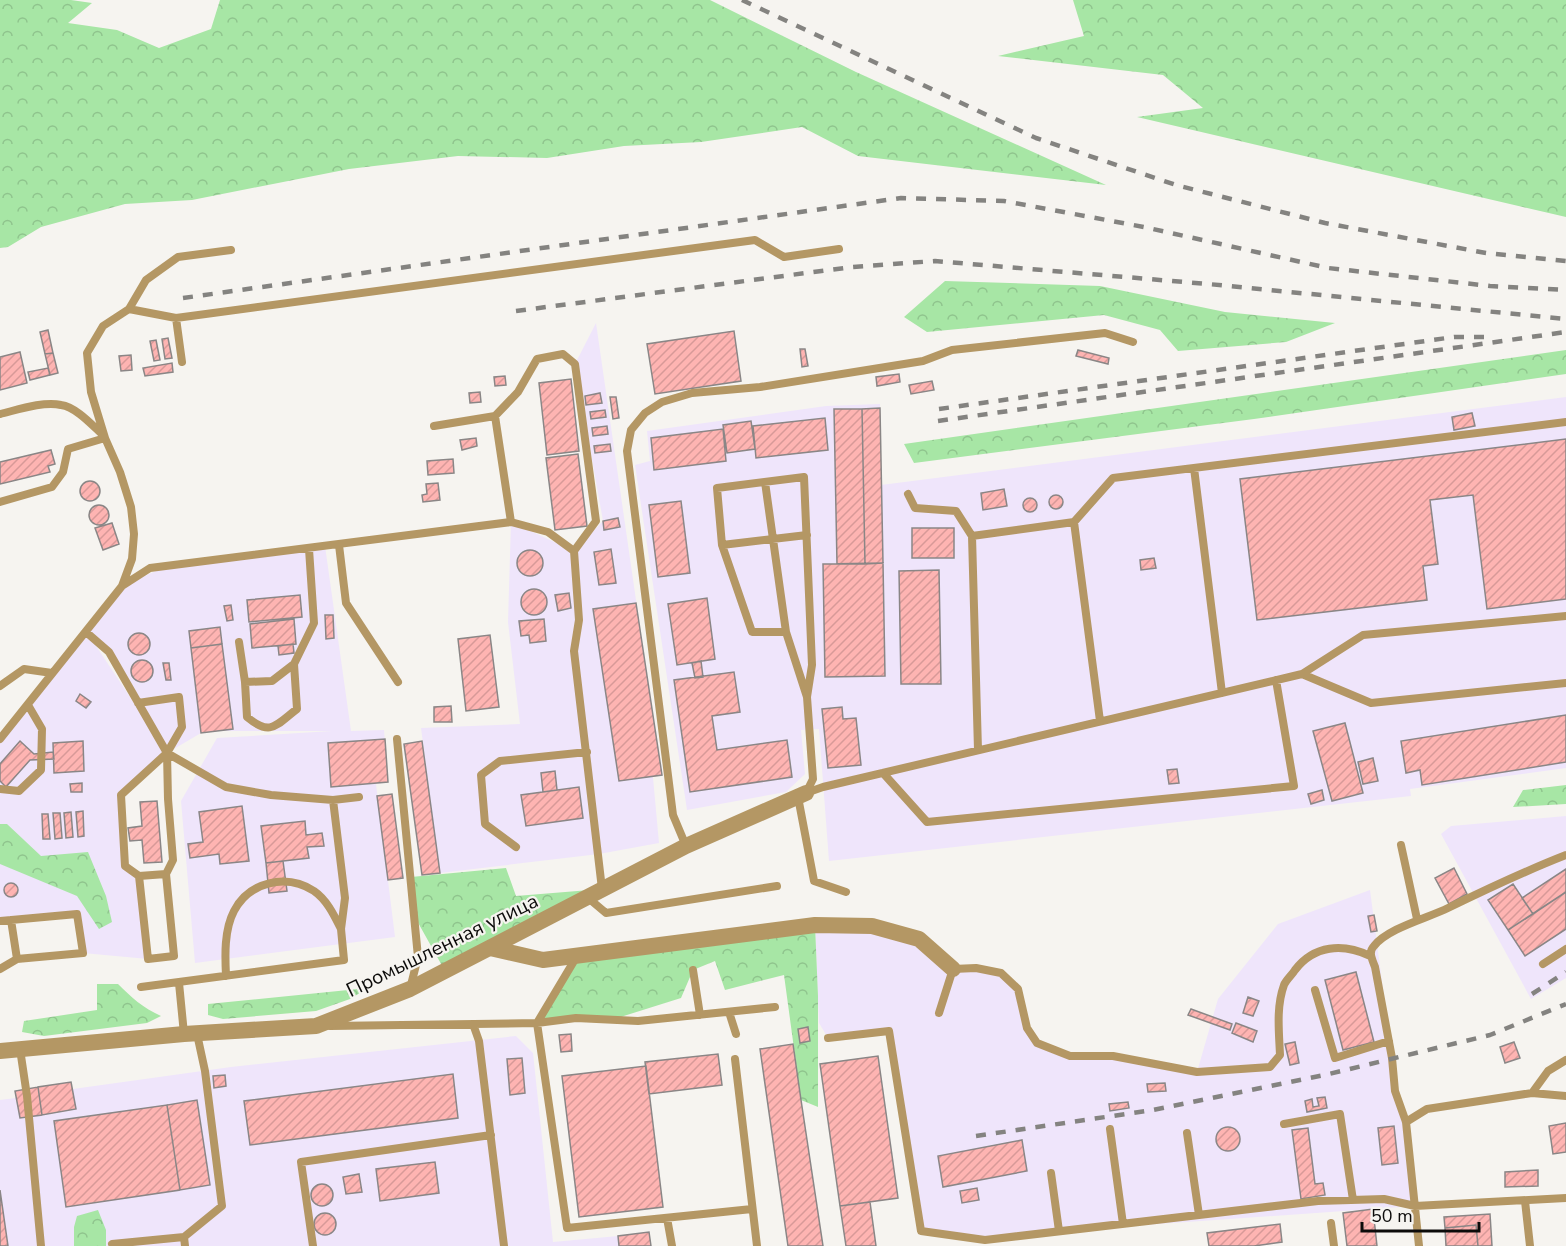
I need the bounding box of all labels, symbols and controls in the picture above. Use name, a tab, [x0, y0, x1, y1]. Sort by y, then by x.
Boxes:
street label: Промышленная улица	[342, 887, 543, 1004]
scale bar	[1362, 1195, 1479, 1233]
text: 50 m	[1371, 1204, 1413, 1228]

